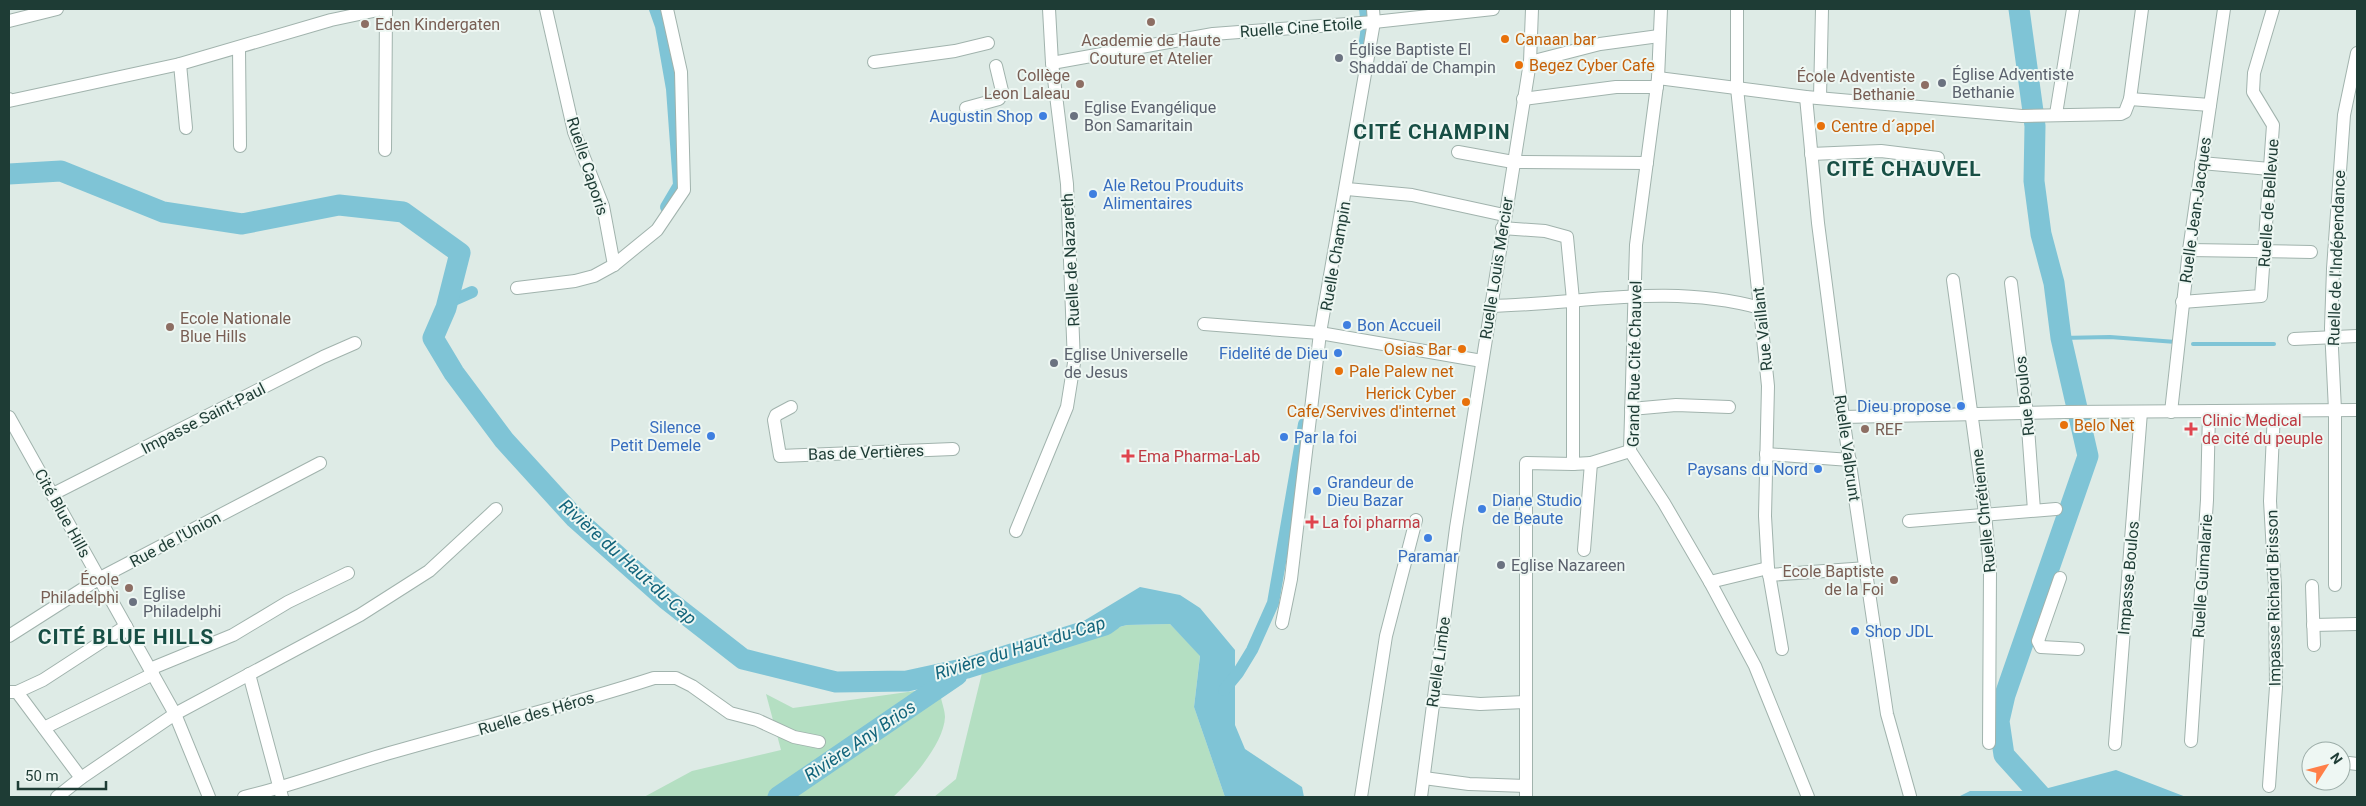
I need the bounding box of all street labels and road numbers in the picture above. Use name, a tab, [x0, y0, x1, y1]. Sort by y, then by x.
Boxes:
street label: Ruelle Cine Etoile	[1239, 14, 1363, 41]
street label: Ruelle Caporis	[563, 115, 612, 218]
street label: Ruelle Jean-Jacques	[2176, 136, 2215, 284]
street label: Ruelle de Bellevue	[2255, 138, 2282, 268]
street label: Ruelle de l'Indépendance	[2324, 170, 2349, 346]
street label: Ruelle de Nazareth	[1058, 193, 1083, 327]
street label: Ruelle Louis Mercier	[1476, 195, 1517, 341]
street label: Ruelle Champin	[1316, 200, 1354, 312]
street label: Grand Rue Cité Chauvel	[1624, 281, 1645, 447]
street label: Rue Vaillant	[1749, 286, 1776, 372]
street label: Rue Boulos	[2011, 355, 2038, 437]
street label: Impasse Saint-Paul	[138, 379, 269, 458]
street label: Ruelle Valbrunt	[1831, 394, 1864, 502]
street label: Bas de Vertières	[808, 441, 924, 464]
street label: Ruelle Chrétienne	[1968, 448, 1999, 574]
street label: Cité Blue Hills	[30, 466, 95, 561]
street label: Rue de l'Union	[126, 507, 224, 571]
street label: Impasse Richard Brisson	[2262, 509, 2285, 686]
street label: Ruelle Guimalarie	[2189, 513, 2216, 639]
street label: Impasse Boulos	[2114, 520, 2143, 636]
street label: Ruelle Limbe	[1423, 615, 1454, 709]
street label: Ruelle des Héros	[476, 688, 596, 739]

